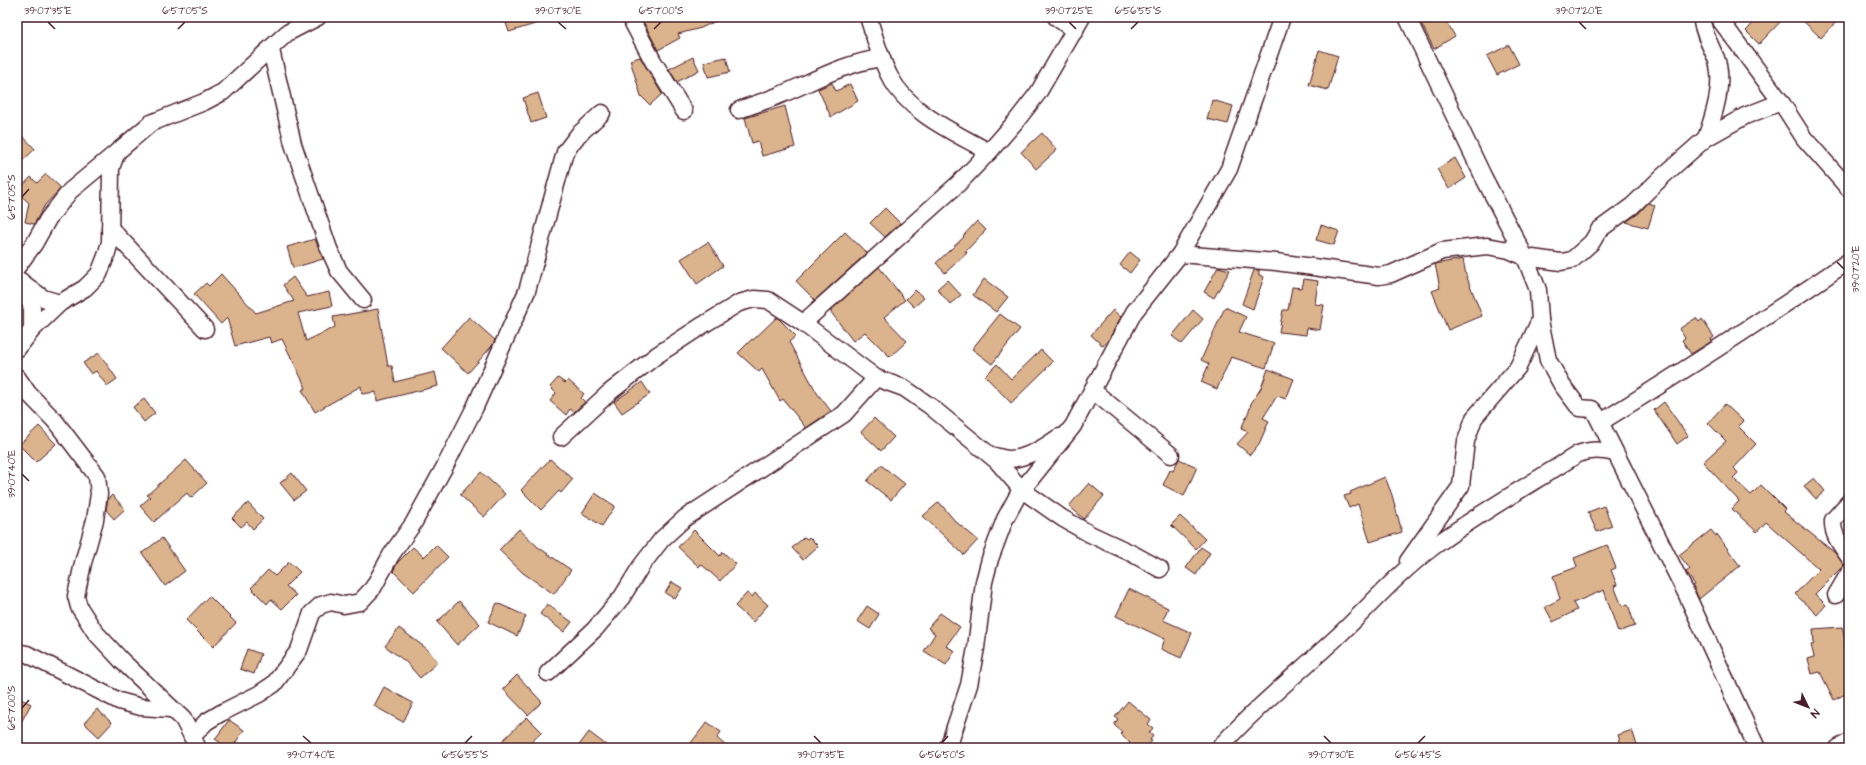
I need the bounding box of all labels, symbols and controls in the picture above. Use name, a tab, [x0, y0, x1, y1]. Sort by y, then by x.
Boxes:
text: 39°07'35"E	[24, 4, 72, 18]
text: 6°57'05"S	[162, 4, 208, 18]
text: 39°07'30"E	[535, 4, 581, 18]
text: 6°57'00"S	[639, 4, 684, 18]
text: 39°07'25"E	[1045, 4, 1093, 18]
text: 6°56'55"S	[1115, 4, 1162, 18]
text: 39°07'20"E	[1555, 4, 1603, 18]
text: 6°57'05"S	[5, 174, 19, 220]
text: 39°07'20"E	[1849, 245, 1863, 293]
text: 39°07'40"E	[5, 450, 19, 498]
text: 6°57'00"S	[5, 685, 19, 730]
north arrow	[1788, 687, 1828, 727]
text: N	[1807, 706, 1823, 721]
text: 39°07'40"E	[287, 748, 335, 762]
text: 6°56'55"S	[442, 748, 489, 762]
text: 39°07'35"E	[797, 748, 845, 762]
text: 6°56'50"S	[919, 748, 965, 762]
text: 39°07'30"E	[1308, 748, 1354, 762]
text: 6°56'45"S	[1395, 748, 1442, 762]

